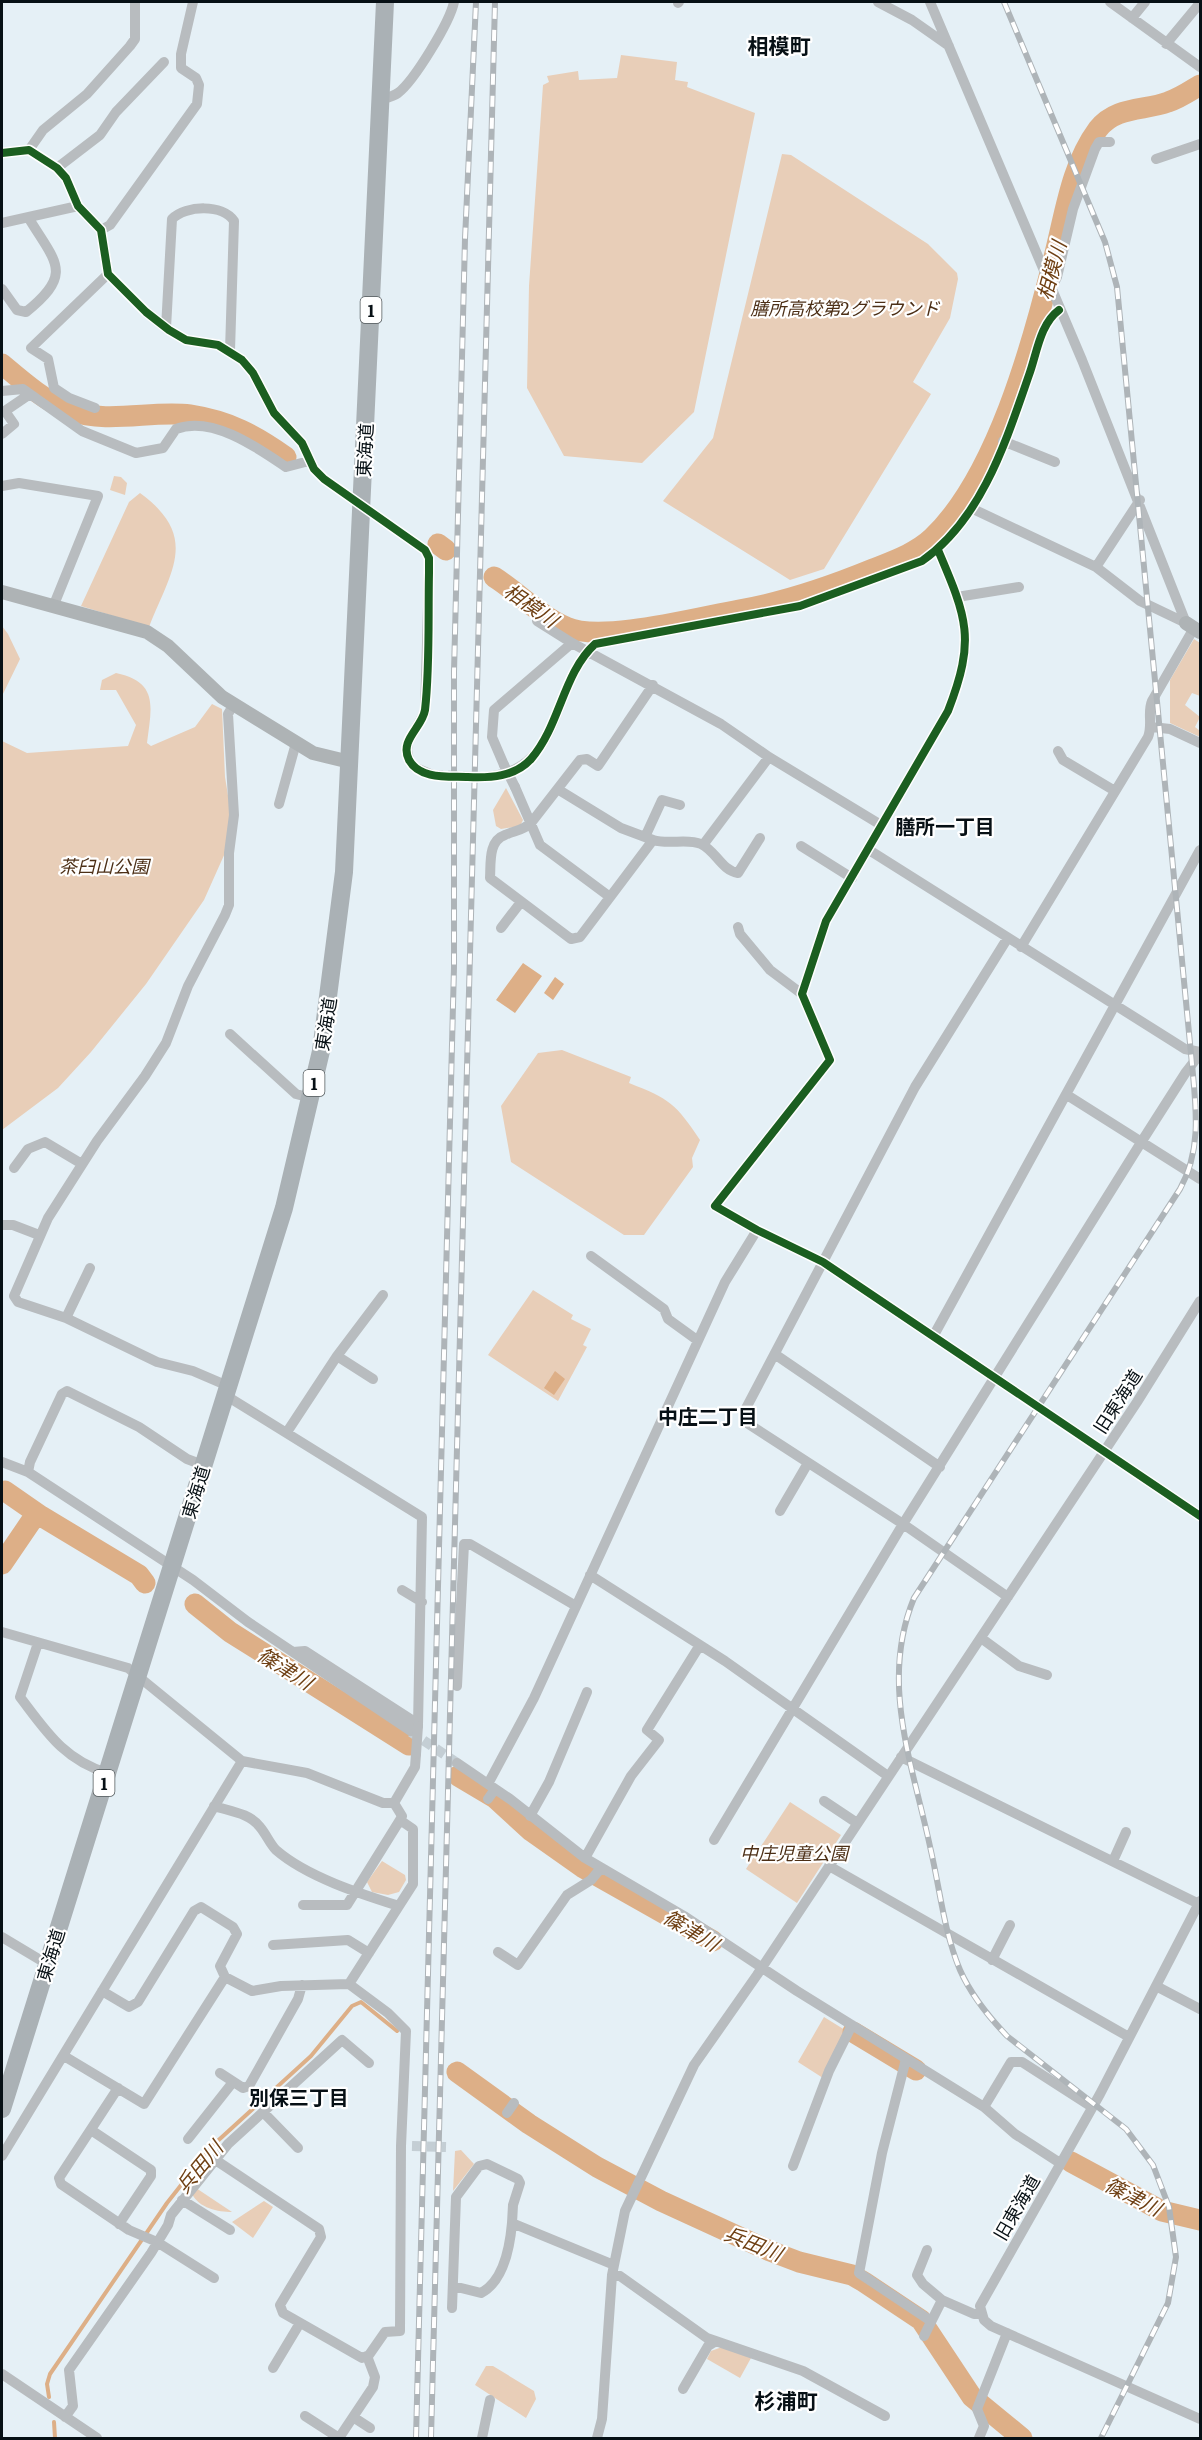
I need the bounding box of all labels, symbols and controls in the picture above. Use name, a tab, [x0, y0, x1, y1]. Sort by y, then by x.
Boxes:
district label: 相模町	[748, 29, 811, 60]
water label: 相模川	[1028, 235, 1073, 303]
park label: 膳所高校第2グラウンド	[750, 294, 941, 321]
road number: 1	[360, 297, 382, 323]
street label: 東海道	[349, 422, 379, 478]
water label: 相模川	[499, 575, 567, 635]
district label: 膳所一丁目	[895, 810, 995, 840]
park label: 茶臼山公園	[59, 852, 152, 879]
street label: 東海道	[307, 995, 343, 1053]
road number: 1	[304, 1070, 324, 1096]
street label: 旧東海道	[1086, 1363, 1148, 1439]
district label: 中庄二丁目	[658, 1400, 758, 1430]
street label: 東海道	[174, 1462, 216, 1522]
water label: 篠津川	[253, 1638, 321, 1697]
road number: 1	[94, 1770, 114, 1796]
park label: 中庄児童公園	[740, 1839, 851, 1866]
water label: 篠津川	[659, 1901, 727, 1958]
street label: 東海道	[29, 1925, 71, 1985]
district label: 別保三丁目	[249, 2081, 349, 2111]
water label: 兵田川	[167, 2132, 230, 2199]
water label: 篠津川	[1100, 2168, 1169, 2223]
street label: 旧東海道	[986, 2169, 1046, 2245]
water label: 兵田川	[721, 2217, 789, 2268]
district label: 杉浦町	[755, 2384, 818, 2415]

